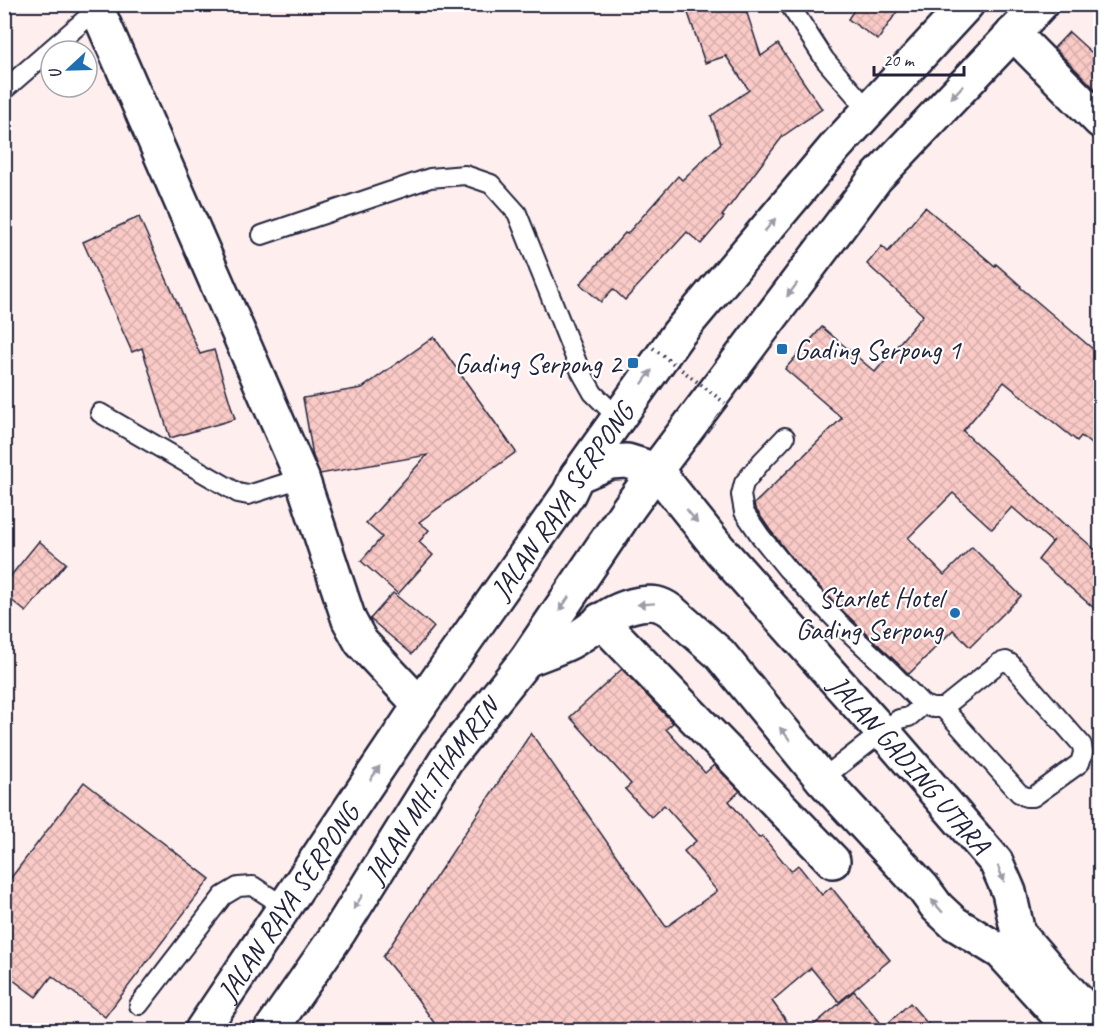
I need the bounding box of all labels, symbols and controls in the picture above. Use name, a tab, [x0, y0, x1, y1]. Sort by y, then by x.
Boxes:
north arrow	[39, 39, 99, 99]
scale bar	[874, 39, 964, 77]
text: 20 m	[883, 49, 916, 71]
text: U	[44, 64, 67, 82]
one-way arrow	[950, 85, 964, 100]
one-way arrow	[763, 217, 776, 233]
one-way arrow	[785, 282, 798, 298]
place label: Gading Serpong 1	[794, 332, 962, 367]
marker: Gading Serpong 1	[775, 342, 789, 356]
place label: Gading Serpong 2	[454, 346, 623, 381]
marker: Gading Serpong 2	[626, 356, 640, 370]
one-way arrow	[641, 369, 653, 385]
street label: JALAN RAYA SERPONG	[481, 393, 643, 607]
one-way arrow	[686, 508, 699, 524]
place label: Starlet Hotel Gading Serpong	[796, 580, 948, 647]
one-way arrow	[558, 595, 570, 611]
one-way arrow	[637, 599, 656, 609]
marker: Starlet Hotel Gading Serpong	[948, 606, 962, 620]
street label: JALAN GADING UTARA	[820, 666, 1000, 862]
street label: JALAN MH.THAMRIN	[355, 688, 509, 892]
one-way arrow	[779, 727, 792, 742]
one-way arrow	[369, 765, 381, 781]
street label: JALAN RAYA SERPONG	[208, 794, 368, 1009]
one-way arrow	[996, 865, 1006, 883]
one-way arrow	[352, 894, 363, 910]
one-way arrow	[930, 898, 944, 913]

